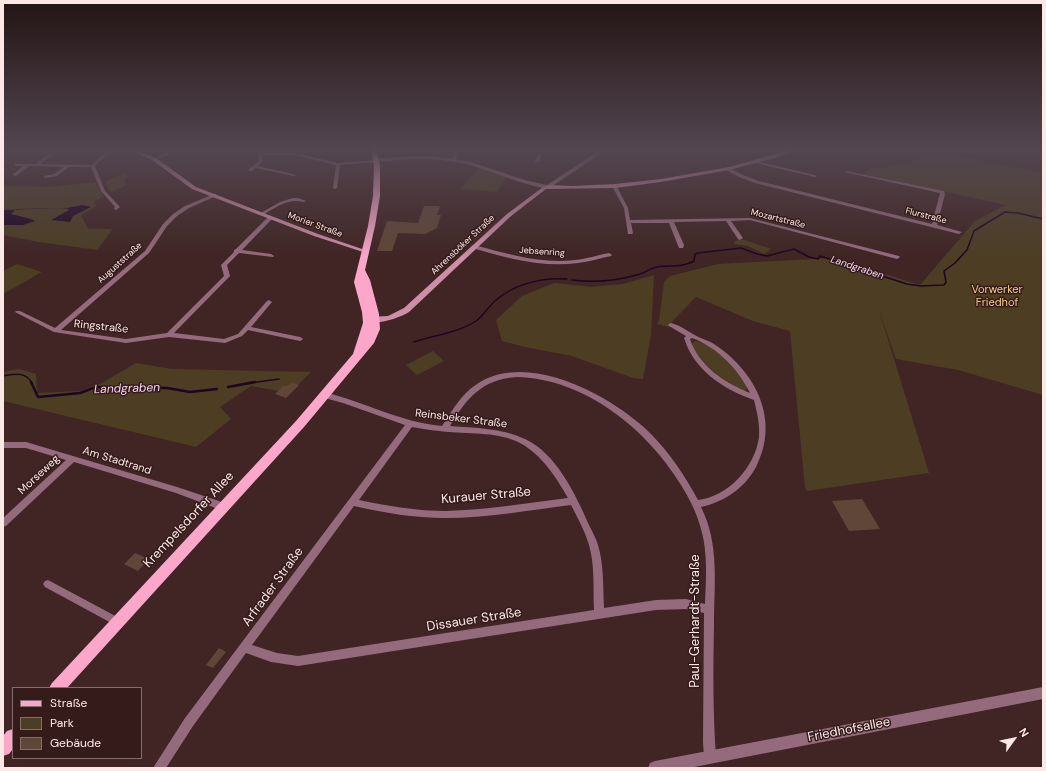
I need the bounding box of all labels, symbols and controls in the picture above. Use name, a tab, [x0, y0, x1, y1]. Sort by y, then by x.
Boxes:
street label: Flurstraße	[904, 206, 948, 226]
street label: Mozartstraße	[750, 207, 806, 231]
street label: Morier Straße	[286, 210, 344, 240]
street label: Ahrensböker Straße	[429, 213, 497, 277]
street label: Auguststraße	[96, 240, 144, 286]
street label: Jebsenring	[519, 245, 565, 259]
water label: Landgraben	[829, 254, 885, 282]
park label: Vorwerker Friedhof	[971, 283, 1023, 309]
street label: Ringstraße	[73, 318, 129, 336]
water label: Landgraben	[94, 381, 160, 397]
street label: Reinsbeker Straße	[414, 407, 508, 431]
street label: Am Stadtrand	[81, 444, 153, 478]
street label: Morseweg	[16, 452, 62, 498]
street label: Krempelsdorfer Allee	[140, 469, 238, 571]
street label: Kurauer Straße	[440, 484, 532, 508]
street label: Arfrader Straße	[239, 544, 307, 630]
street label: Paul-Gerhardt-Straße	[688, 554, 704, 688]
street label: Dissauer Straße	[426, 605, 522, 635]
legend	[12, 687, 142, 759]
text: Straße	[50, 695, 87, 711]
street label: Friedhofsallee	[806, 714, 892, 746]
text: Park	[50, 715, 74, 731]
north arrow	[994, 719, 1034, 759]
text: N	[1016, 725, 1032, 740]
text: Gebäude	[50, 735, 101, 751]

